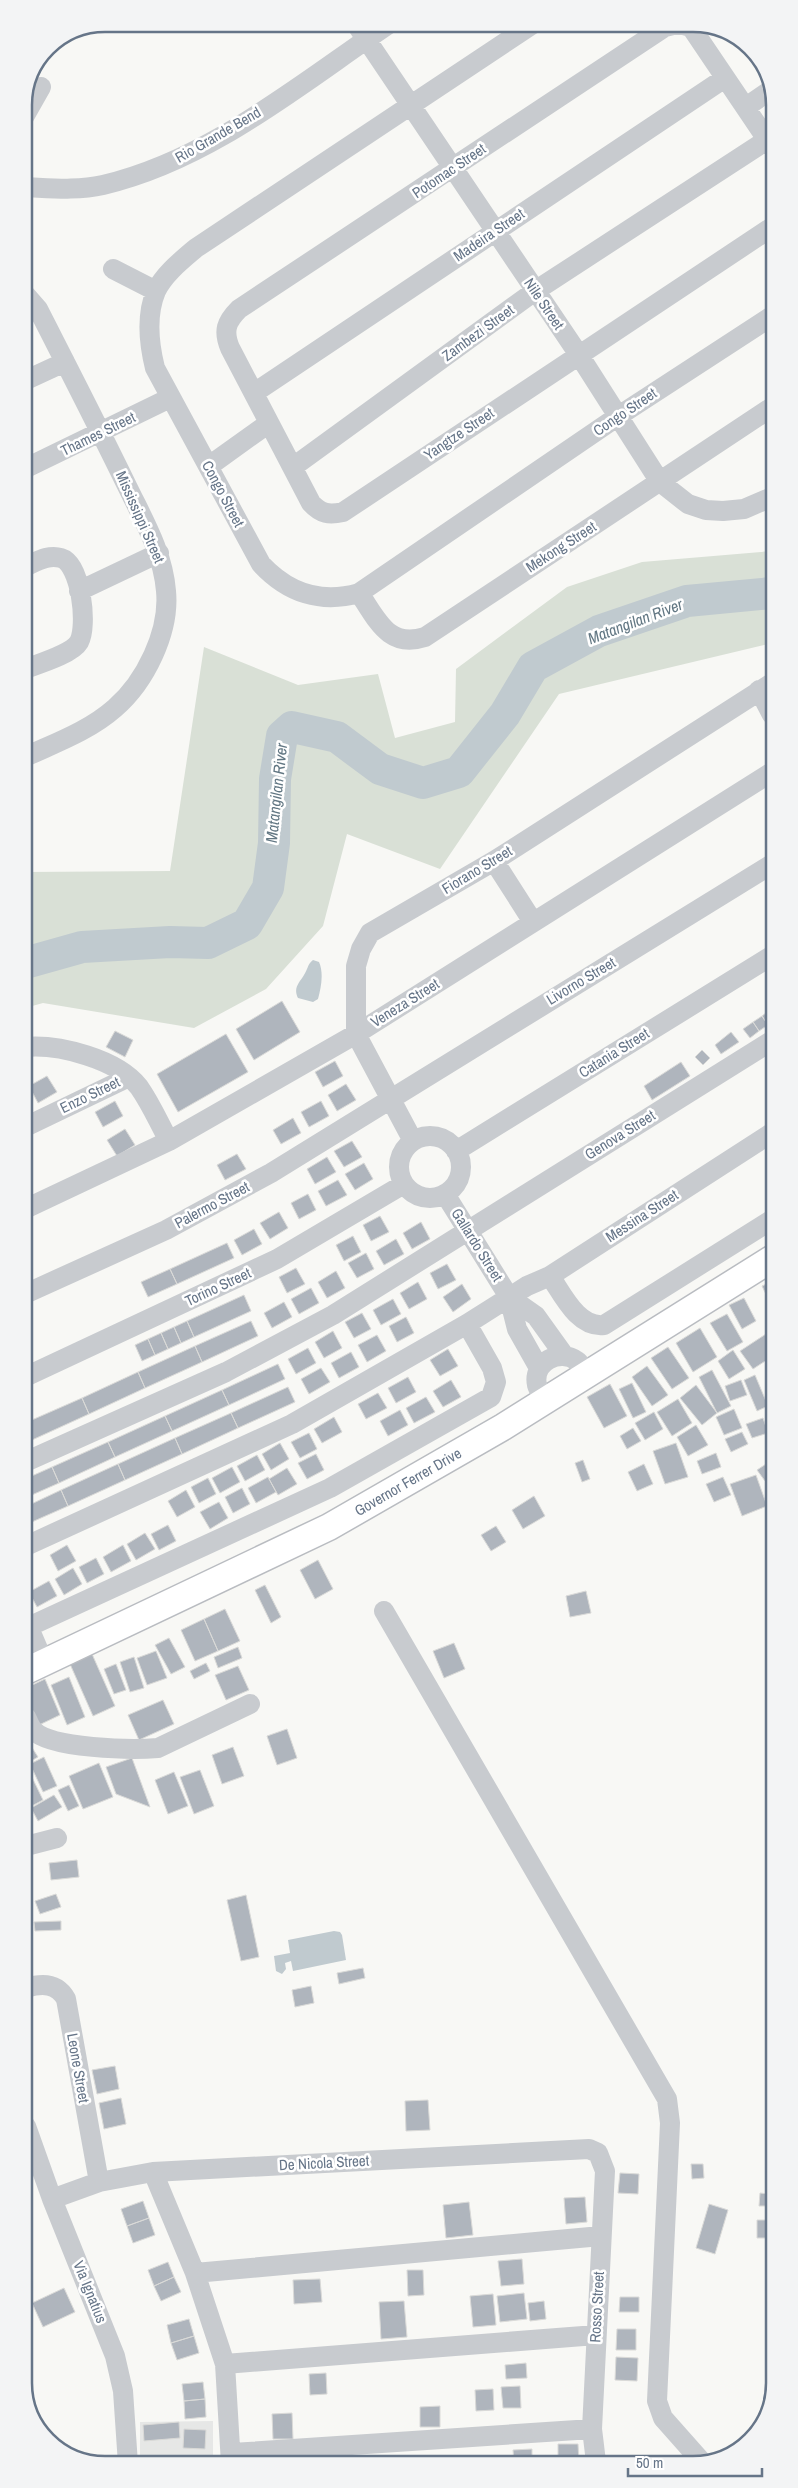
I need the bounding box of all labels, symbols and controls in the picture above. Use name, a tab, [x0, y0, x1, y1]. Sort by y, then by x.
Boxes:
street label: Rio Grande Bend	[171, 102, 264, 168]
street label: Potomac Street	[408, 138, 490, 203]
street label: Madeira Street	[449, 203, 529, 266]
street label: Nile Street	[519, 274, 570, 334]
street label: Zambezi Street	[438, 299, 518, 366]
street label: Congo Street	[589, 382, 661, 441]
street label: Yangtze Street	[419, 402, 498, 465]
street label: Thames Street	[57, 406, 139, 461]
street label: Congo Street	[197, 457, 250, 531]
street label: Mississippi Street	[111, 468, 170, 567]
street label: Mekong Street	[521, 516, 600, 577]
water label: Matangilan River	[584, 593, 686, 649]
water label: Matangilan River	[260, 742, 292, 844]
street label: Fiorano Street	[438, 840, 516, 899]
street label: Livorno Street	[542, 951, 620, 1009]
street label: Veneza Street	[366, 973, 444, 1032]
street label: Catania Street	[575, 1022, 653, 1082]
street label: Enzo Street	[56, 1071, 124, 1118]
street label: Genova Street	[581, 1104, 659, 1164]
street label: Palermo Street	[171, 1176, 253, 1233]
street label: Messina Street	[601, 1184, 683, 1247]
street label: Gallardo Street	[447, 1204, 509, 1286]
street label: Torino Street	[181, 1262, 255, 1311]
street label: Governor Ferrer Drive	[350, 1442, 465, 1521]
street label: Leone Street	[62, 2031, 95, 2105]
street label: De Nicola Street	[278, 2150, 370, 2175]
street label: Via Ignatius	[68, 2258, 112, 2326]
street label: Rosso Street	[584, 2270, 609, 2343]
scale bar	[628, 2446, 762, 2478]
text: 50 m	[636, 2452, 663, 2473]

